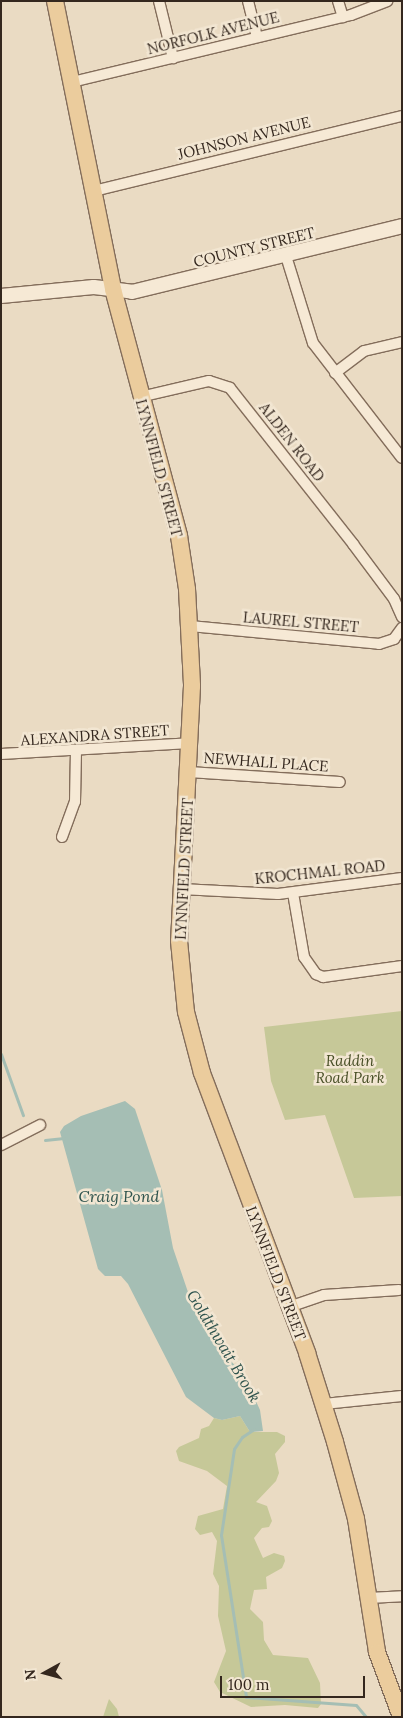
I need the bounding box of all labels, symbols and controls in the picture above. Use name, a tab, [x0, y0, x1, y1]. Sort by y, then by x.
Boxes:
street label: NORFOLK AVENUE	[145, 8, 281, 58]
street label: JOHNSON AVENUE	[176, 113, 312, 163]
street label: COUNTY STREET	[192, 223, 316, 271]
street label: LYNNFIELD STREET	[132, 397, 186, 539]
street label: ALDEN ROAD	[256, 399, 328, 485]
street label: LAUREL STREET	[242, 608, 360, 636]
street label: ALEXANDRA STREET	[20, 721, 170, 749]
street label: NEWHALL PLACE	[203, 749, 329, 775]
street label: LYNNFIELD STREET	[171, 798, 197, 940]
street label: KROCHMAL ROAD	[254, 856, 386, 888]
park label: Raddin Road Park	[315, 1051, 385, 1086]
water label: Craig Pond	[79, 1186, 159, 1206]
street label: LYNNFIELD STREET	[242, 1203, 310, 1343]
water label: Goldthwait Brook	[183, 1286, 265, 1406]
north arrow	[20, 1648, 70, 1698]
scale bar	[223, 1666, 368, 1698]
text: N	[21, 1668, 40, 1681]
text: 100 m	[228, 1675, 269, 1694]

